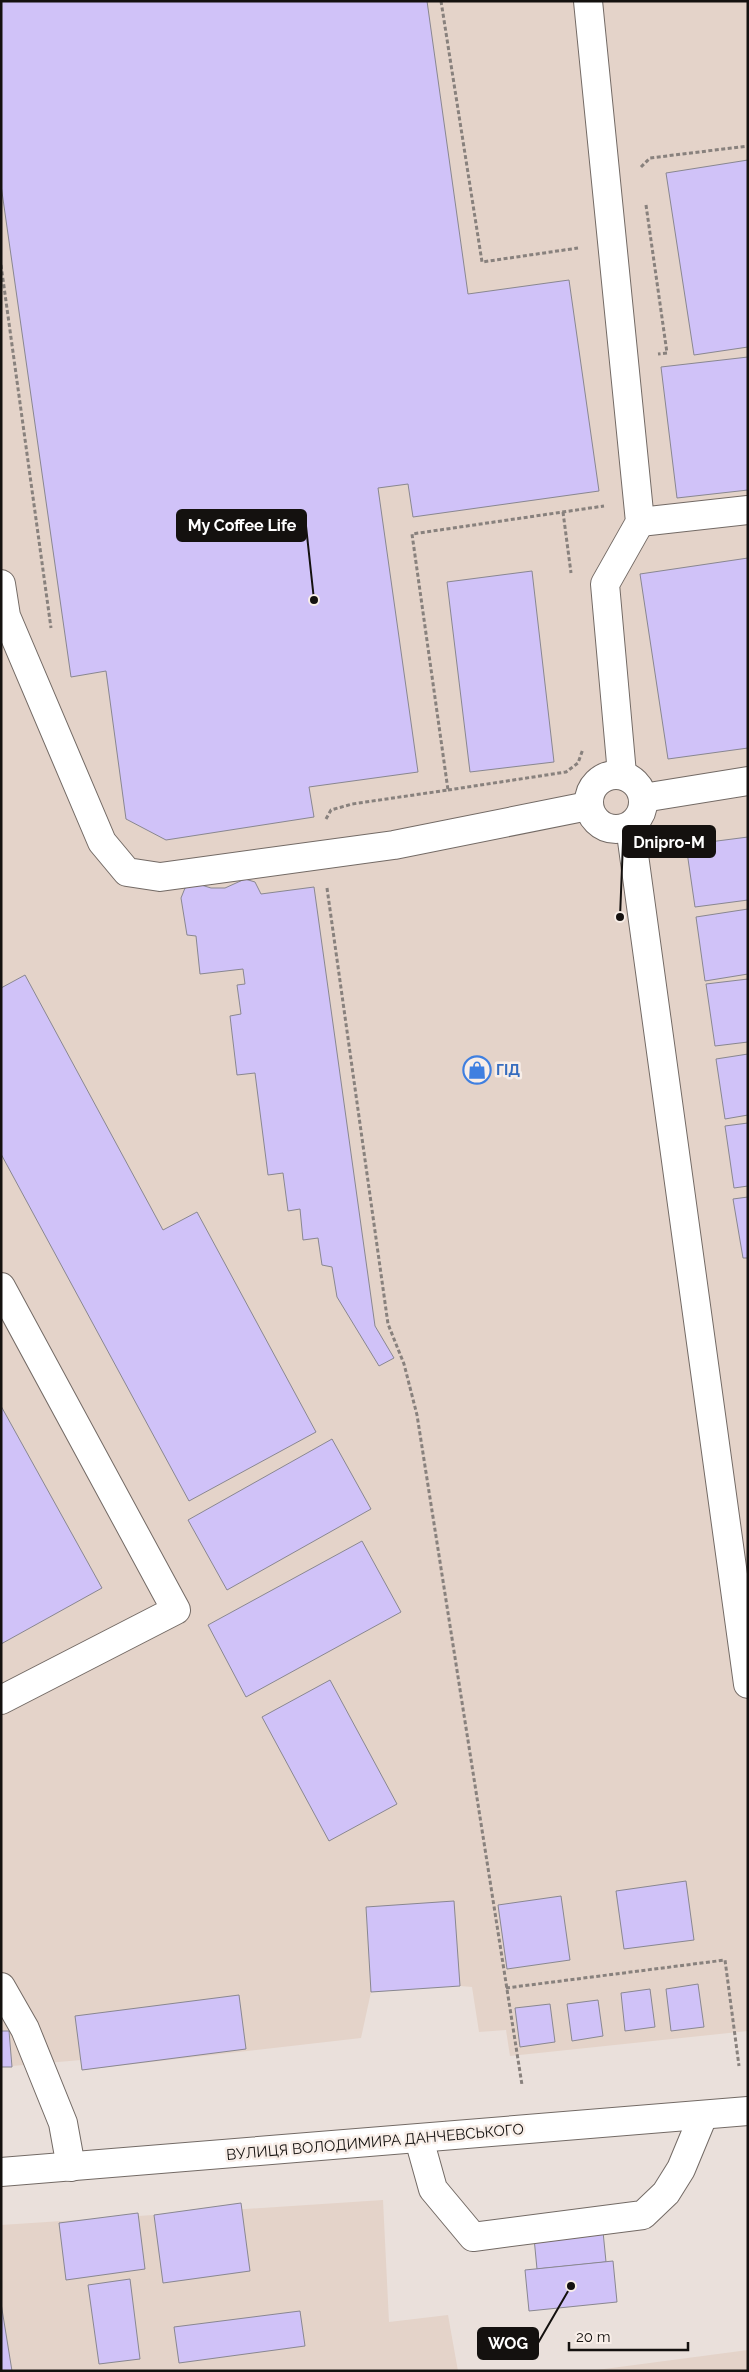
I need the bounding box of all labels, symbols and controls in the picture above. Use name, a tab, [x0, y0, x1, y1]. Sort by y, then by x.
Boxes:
callout: My Coffee Life	[177, 510, 306, 541]
text: My Coffee Life	[188, 516, 297, 535]
callout: Dnipro-M	[623, 826, 715, 857]
text: Dnipro-M	[633, 833, 705, 852]
shop icon: ГІД	[462, 1055, 492, 1085]
place label: ГІД	[496, 1061, 520, 1079]
street label: ВУЛИЦЯ ВОЛОДИМИРА ДАНЧЕВСЬКОГО	[226, 2120, 524, 2164]
scale bar	[569, 2320, 688, 2352]
callout: WOG	[478, 2328, 538, 2359]
text: 20 m	[576, 2328, 611, 2346]
text: WOG	[488, 2334, 528, 2353]

